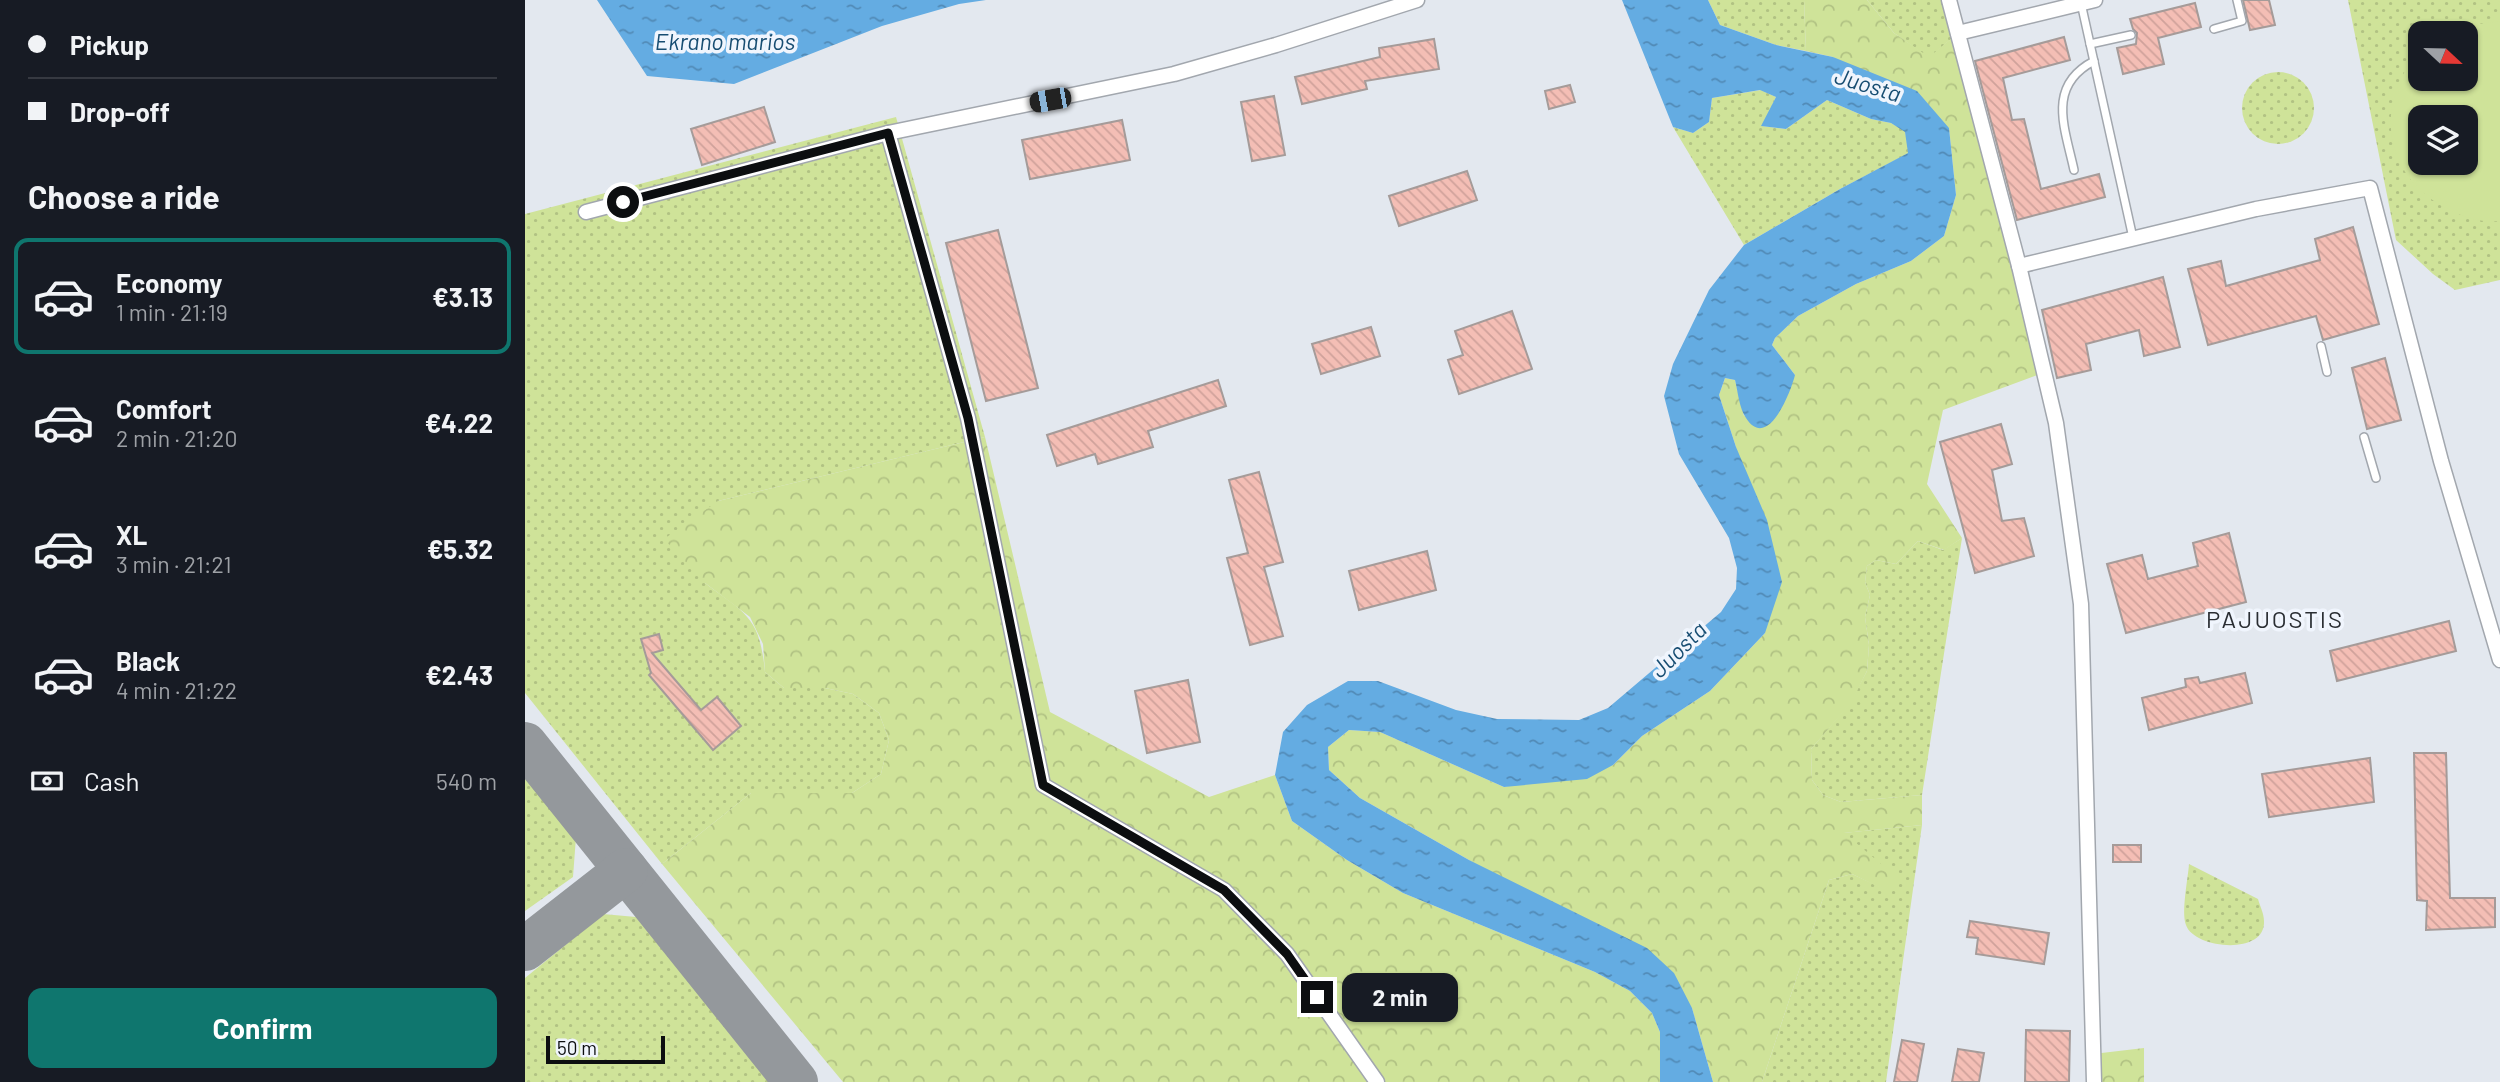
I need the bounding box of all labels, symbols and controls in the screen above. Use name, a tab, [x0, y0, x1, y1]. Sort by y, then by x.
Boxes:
north arrow	[2408, 21, 2478, 91]
map controls	[2408, 21, 2478, 175]
water label: Ekrano marios	[655, 27, 796, 55]
text: Pickup	[70, 29, 149, 60]
water label: Juosta	[1831, 61, 1905, 107]
car	[1028, 86, 1073, 114]
text: Drop-off	[70, 96, 170, 127]
button: layers	[2408, 105, 2478, 175]
text: Choose a ride	[28, 177, 220, 215]
route start	[607, 186, 639, 218]
icon: car	[32, 265, 95, 328]
text: Economy	[116, 267, 222, 298]
text: €3.13	[432, 281, 493, 312]
text: 1 min · 21:19	[116, 298, 228, 326]
icon: car	[32, 391, 95, 454]
text: Comfort	[116, 393, 212, 424]
text: €4.22	[425, 407, 493, 438]
text: 2 min · 21:20	[116, 424, 237, 452]
icon: car	[32, 517, 95, 580]
text: XL	[116, 519, 147, 550]
text: €5.32	[427, 533, 493, 564]
text: 3 min · 21:21	[116, 550, 232, 578]
district label: PAJUOSTIS	[2206, 604, 2344, 633]
water label: Juosta	[1644, 615, 1712, 683]
icon: car	[32, 643, 95, 706]
text: Black	[116, 645, 180, 676]
text: €2.43	[425, 659, 493, 690]
text: 4 min · 21:22	[116, 676, 237, 704]
icon: cash	[28, 762, 66, 800]
text: Cash	[84, 765, 139, 796]
text: 540 m	[436, 767, 497, 795]
callout: 2 min	[1341, 972, 1457, 1021]
route end	[1301, 981, 1333, 1013]
text: 2 min	[1372, 983, 1428, 1011]
button: Confirm	[28, 988, 497, 1068]
scale bar	[546, 1033, 665, 1065]
text: 50 m	[557, 1036, 597, 1059]

